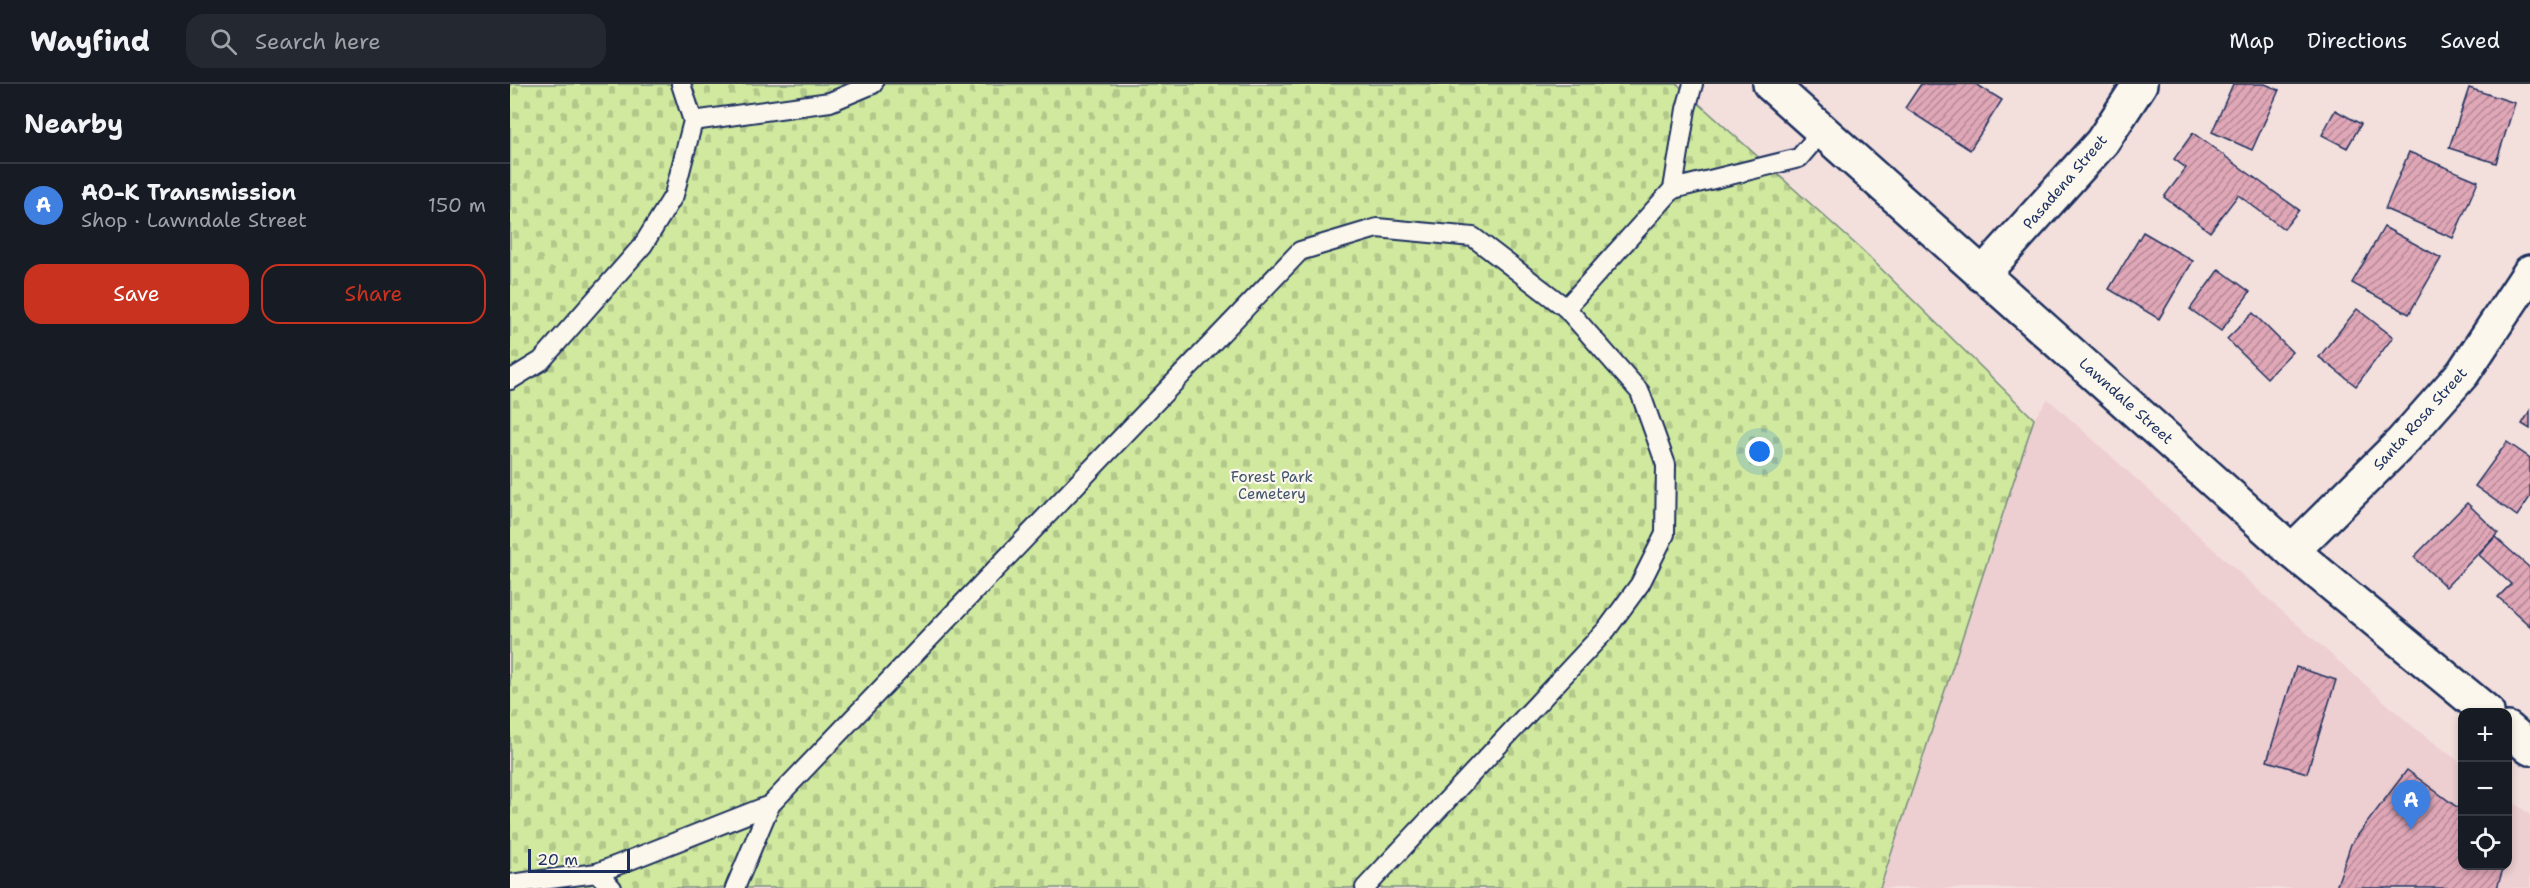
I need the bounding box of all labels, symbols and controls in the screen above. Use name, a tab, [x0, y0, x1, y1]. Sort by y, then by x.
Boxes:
search box	[186, 14, 606, 68]
text: Wayfind	[30, 22, 150, 60]
icon: search	[207, 25, 240, 58]
text: Search here	[255, 27, 381, 56]
text: Map	[2229, 27, 2274, 55]
text: Directions	[2307, 27, 2407, 55]
text: Saved	[2440, 27, 2500, 55]
text: Nearby	[24, 106, 123, 141]
street label: Pasadena Street	[2018, 131, 2112, 233]
text: AO-K Transmission	[81, 178, 296, 207]
text: A	[36, 192, 51, 218]
text: 150 m	[428, 192, 486, 218]
text: Shop · Lawndale Street	[81, 207, 307, 233]
button: Save	[24, 264, 249, 324]
button: Share	[261, 264, 486, 324]
street label: Lawndale Street	[2075, 353, 2177, 449]
street label: Santa Rosa Street	[2369, 363, 2471, 475]
your location	[1745, 437, 1774, 466]
park label: Forest Park Cemetery	[1231, 467, 1313, 504]
map controls	[2458, 708, 2512, 870]
button: +	[2458, 708, 2512, 762]
button: −	[2458, 762, 2512, 816]
pin: A	[2392, 780, 2430, 830]
button: locate	[2458, 816, 2512, 870]
scale bar	[528, 846, 630, 874]
text: 20 m	[537, 849, 578, 870]

